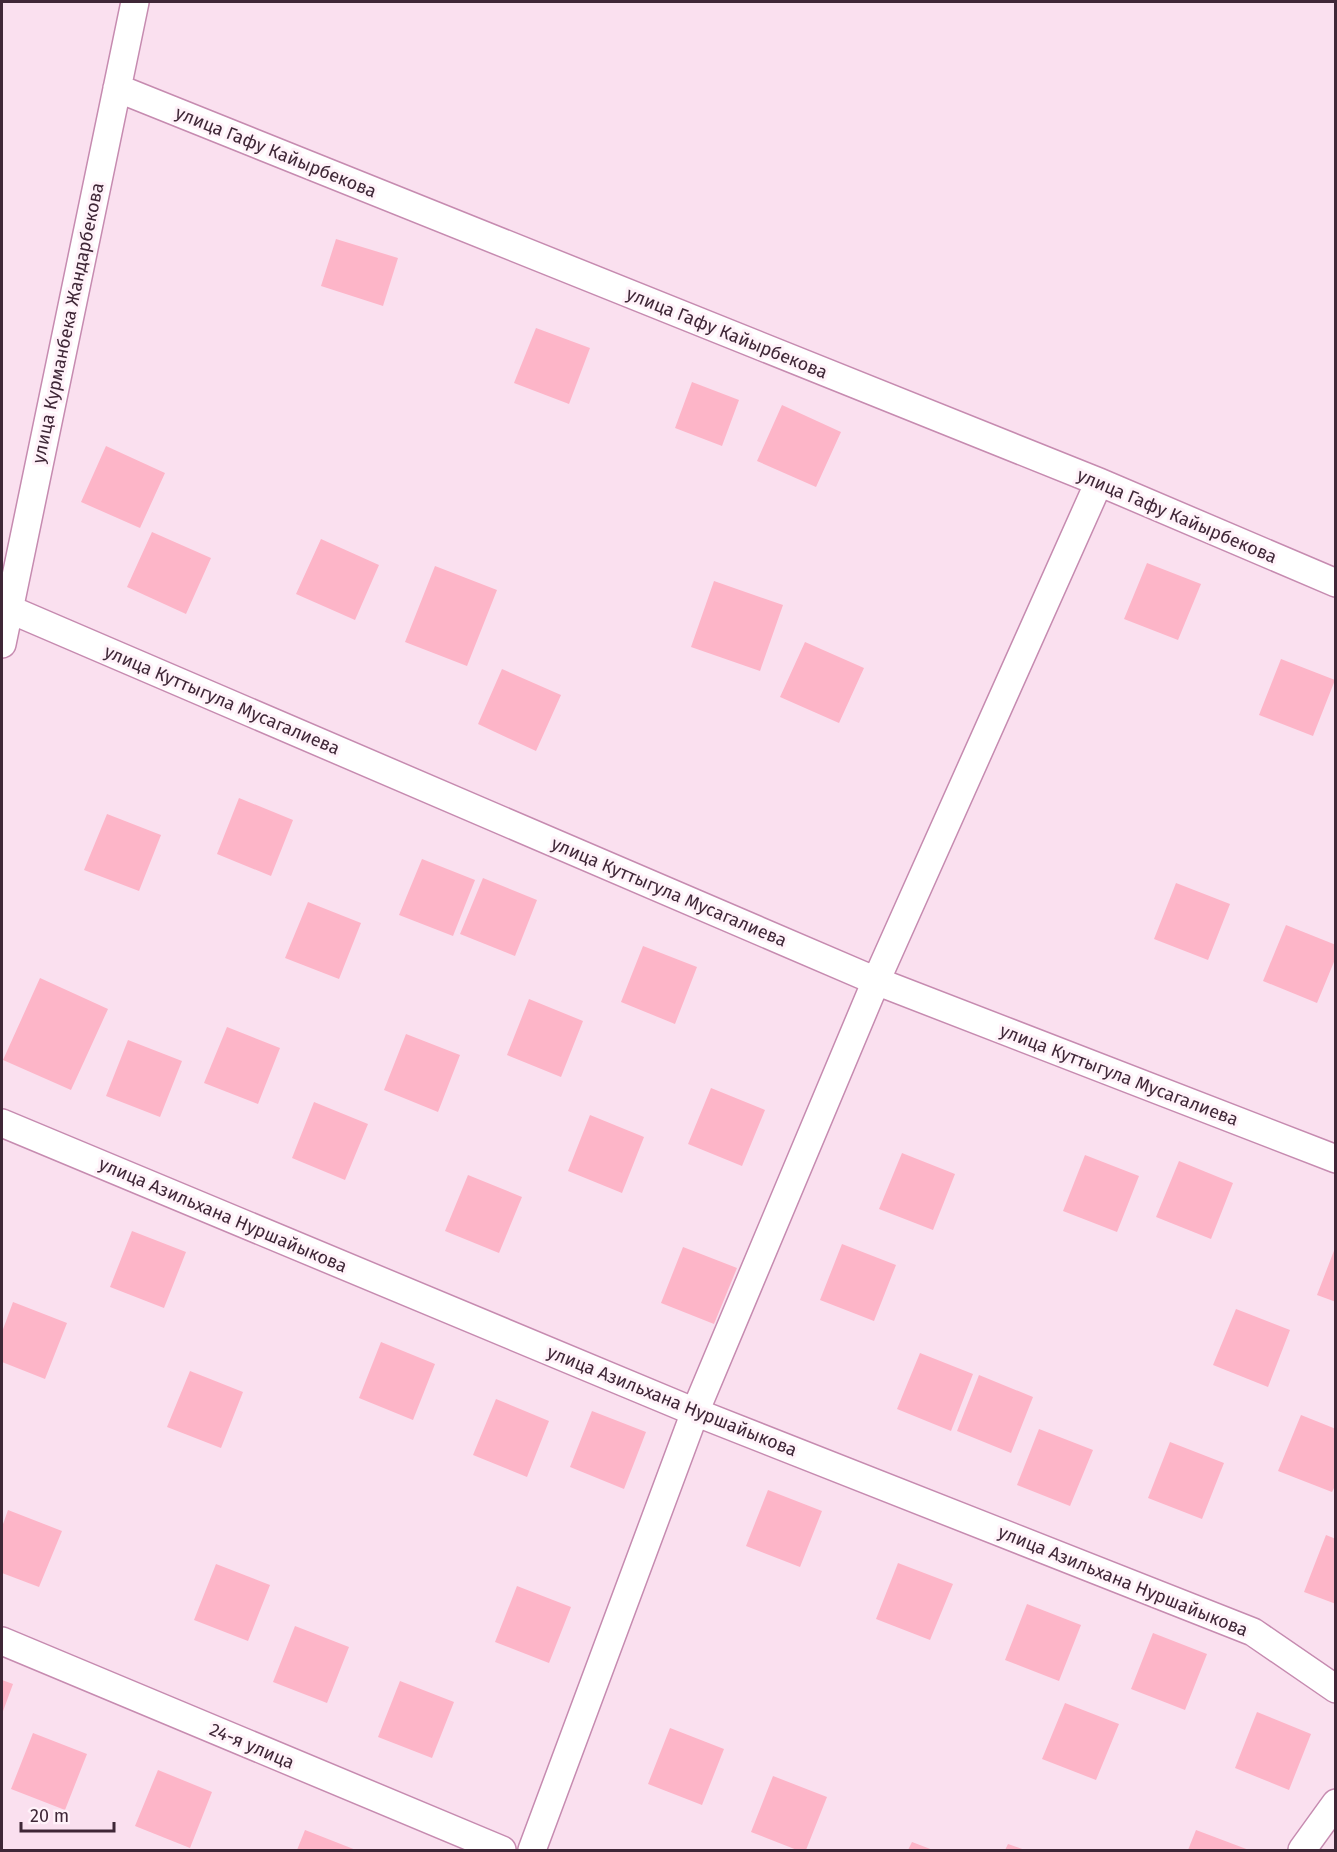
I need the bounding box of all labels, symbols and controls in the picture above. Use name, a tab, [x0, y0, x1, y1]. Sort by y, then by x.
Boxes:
street label: улица Гафу Кайырбекова	[172, 102, 380, 202]
street label: улица Курманбека Жандарбекова	[27, 181, 109, 465]
street label: улица Гафу Кайырбекова	[623, 283, 831, 383]
street label: улица Гафу Кайырбекова	[1074, 464, 1280, 568]
street label: улица Куттыгула Мусагалиева	[101, 640, 343, 760]
street label: улица Куттыгула Мусагалиева	[548, 832, 790, 952]
street label: улица Куттыгула Мусагалиева	[997, 1019, 1241, 1131]
street label: улица Азильхана Нуршайыкова	[96, 1153, 350, 1277]
street label: улица Азильхана Нуршайыкова	[544, 1341, 800, 1461]
street label: улица Азильхана Нуршайыкова	[995, 1521, 1251, 1641]
street label: 24-я улица	[206, 1718, 298, 1774]
scale bar	[21, 1795, 114, 1833]
text: 20 m	[30, 1805, 69, 1827]

